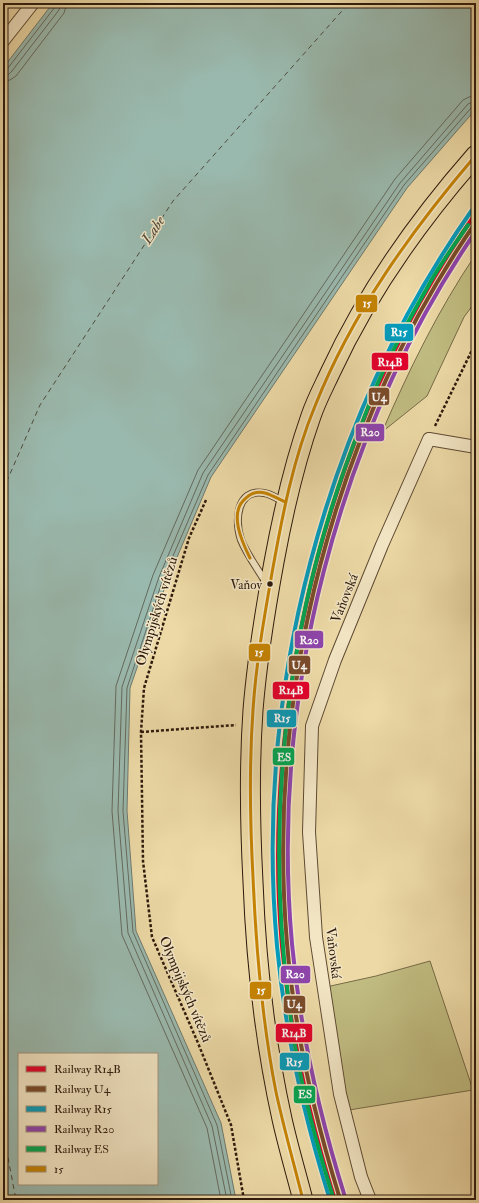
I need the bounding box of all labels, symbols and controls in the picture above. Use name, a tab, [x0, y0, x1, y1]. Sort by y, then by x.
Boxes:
water label: Labe	[137, 212, 170, 249]
line badge: 15	[355, 294, 378, 313]
text: 15	[363, 297, 372, 310]
line badge: R15	[384, 323, 414, 342]
text: R15	[391, 326, 407, 339]
line badge: R14B	[371, 352, 409, 371]
text: R14B	[378, 356, 402, 370]
line badge: U4	[368, 387, 390, 406]
text: U4	[371, 391, 388, 405]
line badge: R20	[355, 423, 385, 442]
text: R20	[360, 426, 380, 439]
street label: Olympijských vítězů	[132, 554, 182, 668]
street label: Vaňovská	[327, 571, 362, 625]
place label: Vaňov	[230, 577, 262, 593]
marker: Vaňov	[265, 579, 275, 589]
line badge: R20	[294, 630, 324, 649]
text: R20	[299, 634, 319, 647]
line badge: 15	[248, 643, 271, 662]
text: 15	[255, 646, 264, 659]
line badge: U4	[288, 655, 311, 675]
text: U4	[291, 659, 308, 673]
line badge: R14B	[272, 681, 310, 700]
text: R14B	[279, 684, 303, 698]
line badge: R15	[266, 709, 297, 728]
text: R15	[274, 712, 290, 725]
line badge: ES	[272, 747, 295, 766]
text: ES	[277, 751, 291, 764]
street label: Vaňovská	[322, 926, 345, 980]
street label: Olympijských vítězů	[155, 934, 216, 1045]
line badge: R20	[280, 965, 311, 984]
text: R20	[285, 968, 305, 981]
line badge: 15	[249, 981, 272, 1000]
text: 15	[257, 984, 266, 997]
line badge: U4	[283, 995, 306, 1014]
text: U4	[286, 998, 303, 1012]
line badge: R14B	[275, 1023, 313, 1043]
text: R14B	[282, 1027, 306, 1041]
line badge: R15	[279, 1052, 310, 1071]
legend	[18, 1053, 158, 1185]
text: R15	[286, 1056, 302, 1069]
text: Railway R14B	[54, 1062, 121, 1077]
text: Railway U4	[54, 1082, 111, 1097]
line badge: ES	[293, 1085, 316, 1104]
text: ES	[298, 1088, 312, 1101]
text: Railway R15	[54, 1102, 113, 1117]
text: Railway R20	[54, 1122, 115, 1137]
text: Railway ES	[54, 1142, 109, 1157]
text: 15	[54, 1162, 64, 1177]

